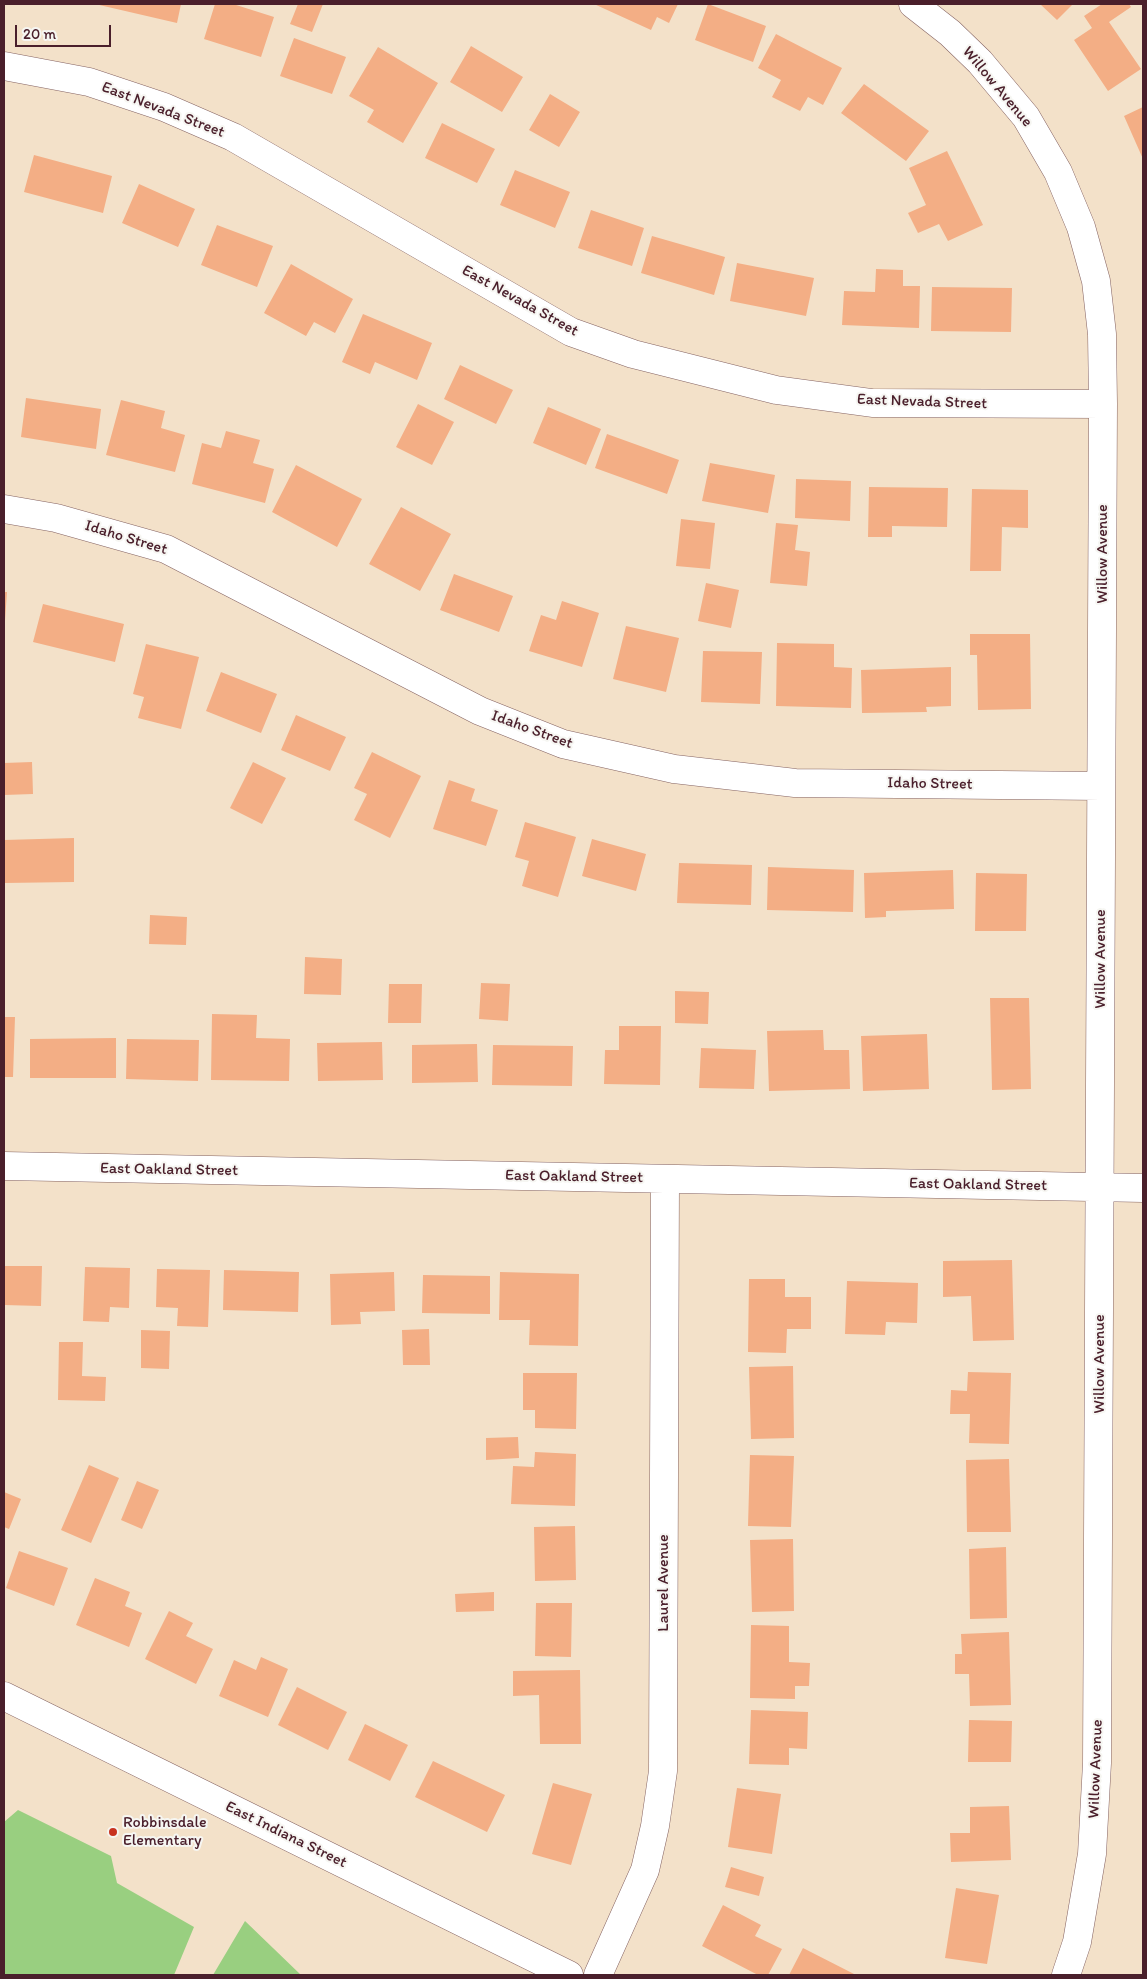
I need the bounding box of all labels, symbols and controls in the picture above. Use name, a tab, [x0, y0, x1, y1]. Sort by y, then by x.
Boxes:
scale bar	[18, 15, 114, 47]
text: 20 m	[23, 25, 56, 43]
street label: Willow Avenue	[958, 43, 1036, 131]
street label: East Nevada Street	[99, 78, 227, 142]
street label: East Nevada Street	[458, 261, 582, 341]
street label: East Nevada Street	[857, 390, 987, 414]
street label: Willow Avenue	[1093, 504, 1113, 604]
street label: Idaho Street	[82, 516, 170, 560]
street label: Idaho Street	[489, 706, 575, 754]
street label: Idaho Street	[887, 774, 973, 794]
street label: Willow Avenue	[1091, 909, 1111, 1009]
street label: East Oakland Street	[100, 1159, 238, 1181]
street label: East Oakland Street	[505, 1166, 643, 1188]
street label: East Oakland Street	[909, 1174, 1047, 1196]
street label: Willow Avenue	[1090, 1314, 1110, 1414]
street label: Laurel Avenue	[654, 1534, 674, 1632]
street label: Willow Avenue	[1085, 1719, 1107, 1819]
street label: East Indiana Street	[222, 1797, 350, 1873]
place label: Robbinsdale Elementary	[123, 1813, 207, 1851]
marker: Robbinsdale Elementary	[107, 1826, 119, 1838]

